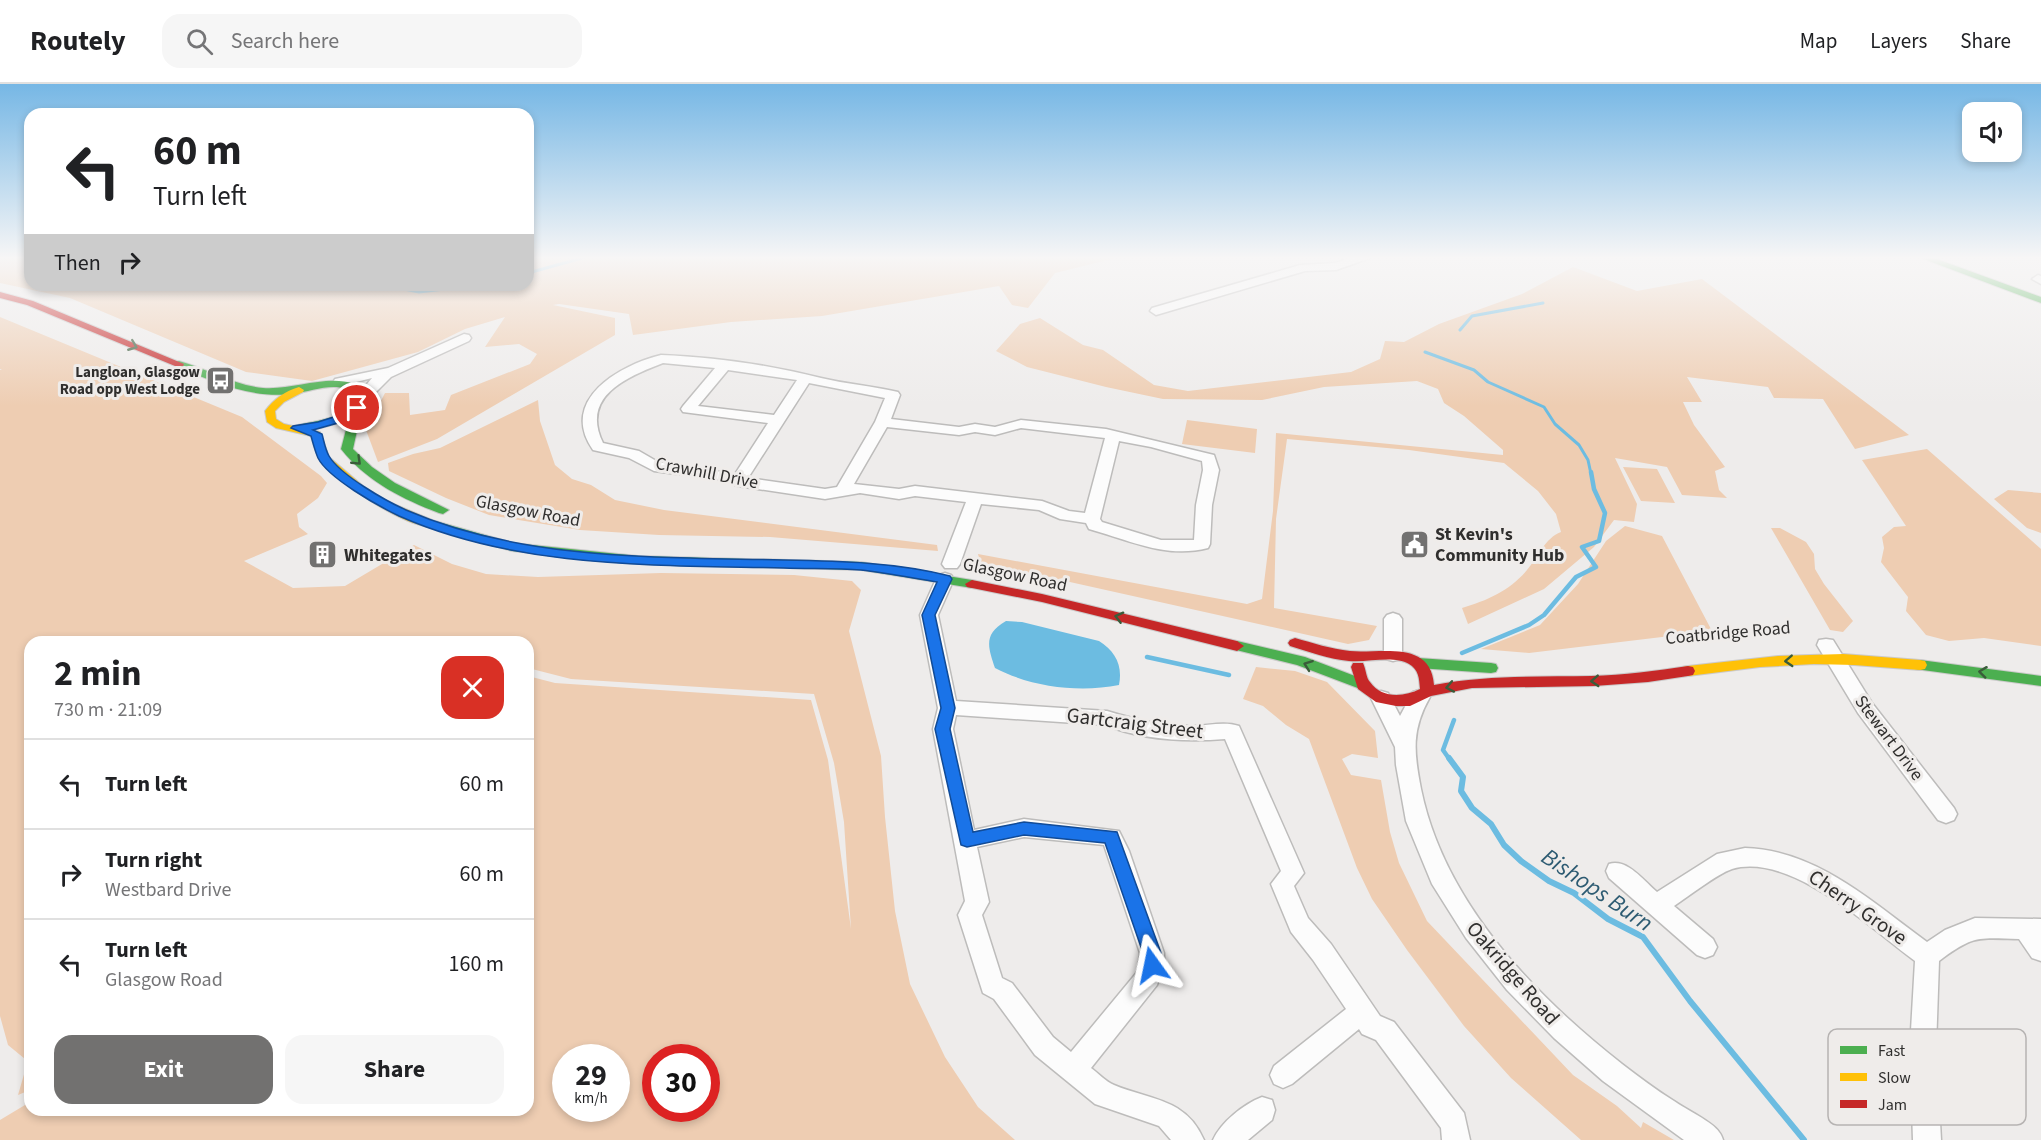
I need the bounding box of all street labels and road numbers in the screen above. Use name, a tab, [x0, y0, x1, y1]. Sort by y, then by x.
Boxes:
street label: Crawhill Drive	[654, 451, 761, 495]
street label: Glasgow Road	[474, 489, 582, 533]
street label: Glasgow Road	[961, 552, 1069, 598]
street label: Coatbridge Road	[1664, 615, 1792, 651]
street label: Stewart Drive	[1849, 690, 1929, 786]
street label: Gartcraig Street	[1065, 700, 1205, 746]
street label: Cherry Grove	[1803, 862, 1913, 952]
street label: Oakridge Road	[1459, 914, 1567, 1032]

